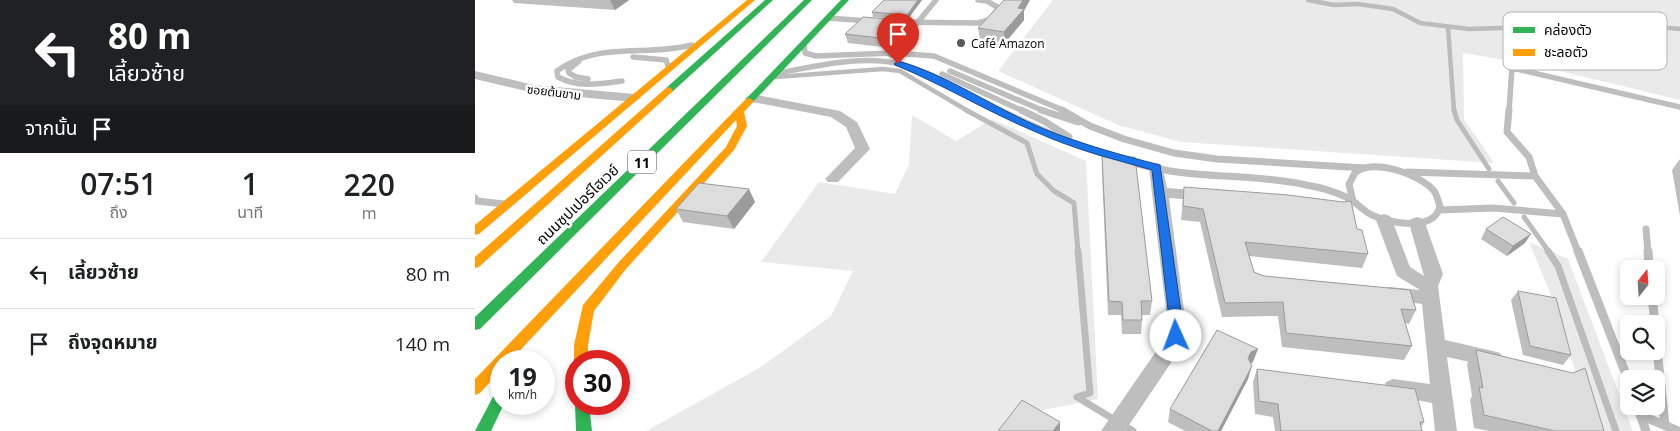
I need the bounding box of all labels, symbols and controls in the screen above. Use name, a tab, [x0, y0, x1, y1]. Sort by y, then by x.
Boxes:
text: 80 m	[108, 12, 191, 59]
legend	[1503, 12, 1667, 70]
pin	[877, 13, 919, 64]
icon: left	[25, 20, 90, 85]
icon: arrive	[884, 20, 912, 48]
text: คล่องตัว	[1544, 20, 1592, 39]
place label: Café Amazon	[971, 35, 1045, 52]
marker: Café Amazon	[955, 37, 967, 49]
text: ชะลอตัว	[1544, 42, 1588, 61]
text: เลี้ยวซ้าย	[108, 57, 185, 87]
street label: ซอยต้นขาม	[526, 80, 582, 104]
text: จากนั้น	[25, 115, 78, 141]
icon: arrive	[88, 115, 116, 143]
road number: 11	[628, 150, 656, 173]
street label: ถนนซุปเปอร์ไฮเวย์	[531, 159, 623, 249]
text: 07:51	[80, 163, 157, 204]
text: 1	[242, 163, 259, 204]
text: 220	[343, 164, 395, 205]
text: ถึง	[109, 201, 128, 223]
text: นาที	[237, 201, 263, 223]
text: m	[362, 202, 377, 224]
text: เลี้ยวซ้าย	[68, 259, 139, 285]
icon: left	[25, 260, 53, 288]
north arrow	[1620, 260, 1665, 305]
map controls	[1620, 260, 1665, 415]
text: 80 m	[406, 261, 450, 287]
position arrow	[1149, 309, 1201, 361]
button: search	[1620, 315, 1665, 360]
text: ถึงจุดหมาย	[68, 329, 158, 355]
icon: arrive	[25, 330, 53, 358]
text: 140 m	[395, 331, 450, 357]
speed limit sign: 30	[565, 350, 630, 415]
text: 19	[508, 359, 537, 393]
button: layers	[1620, 370, 1665, 415]
text: km/h	[508, 386, 537, 403]

